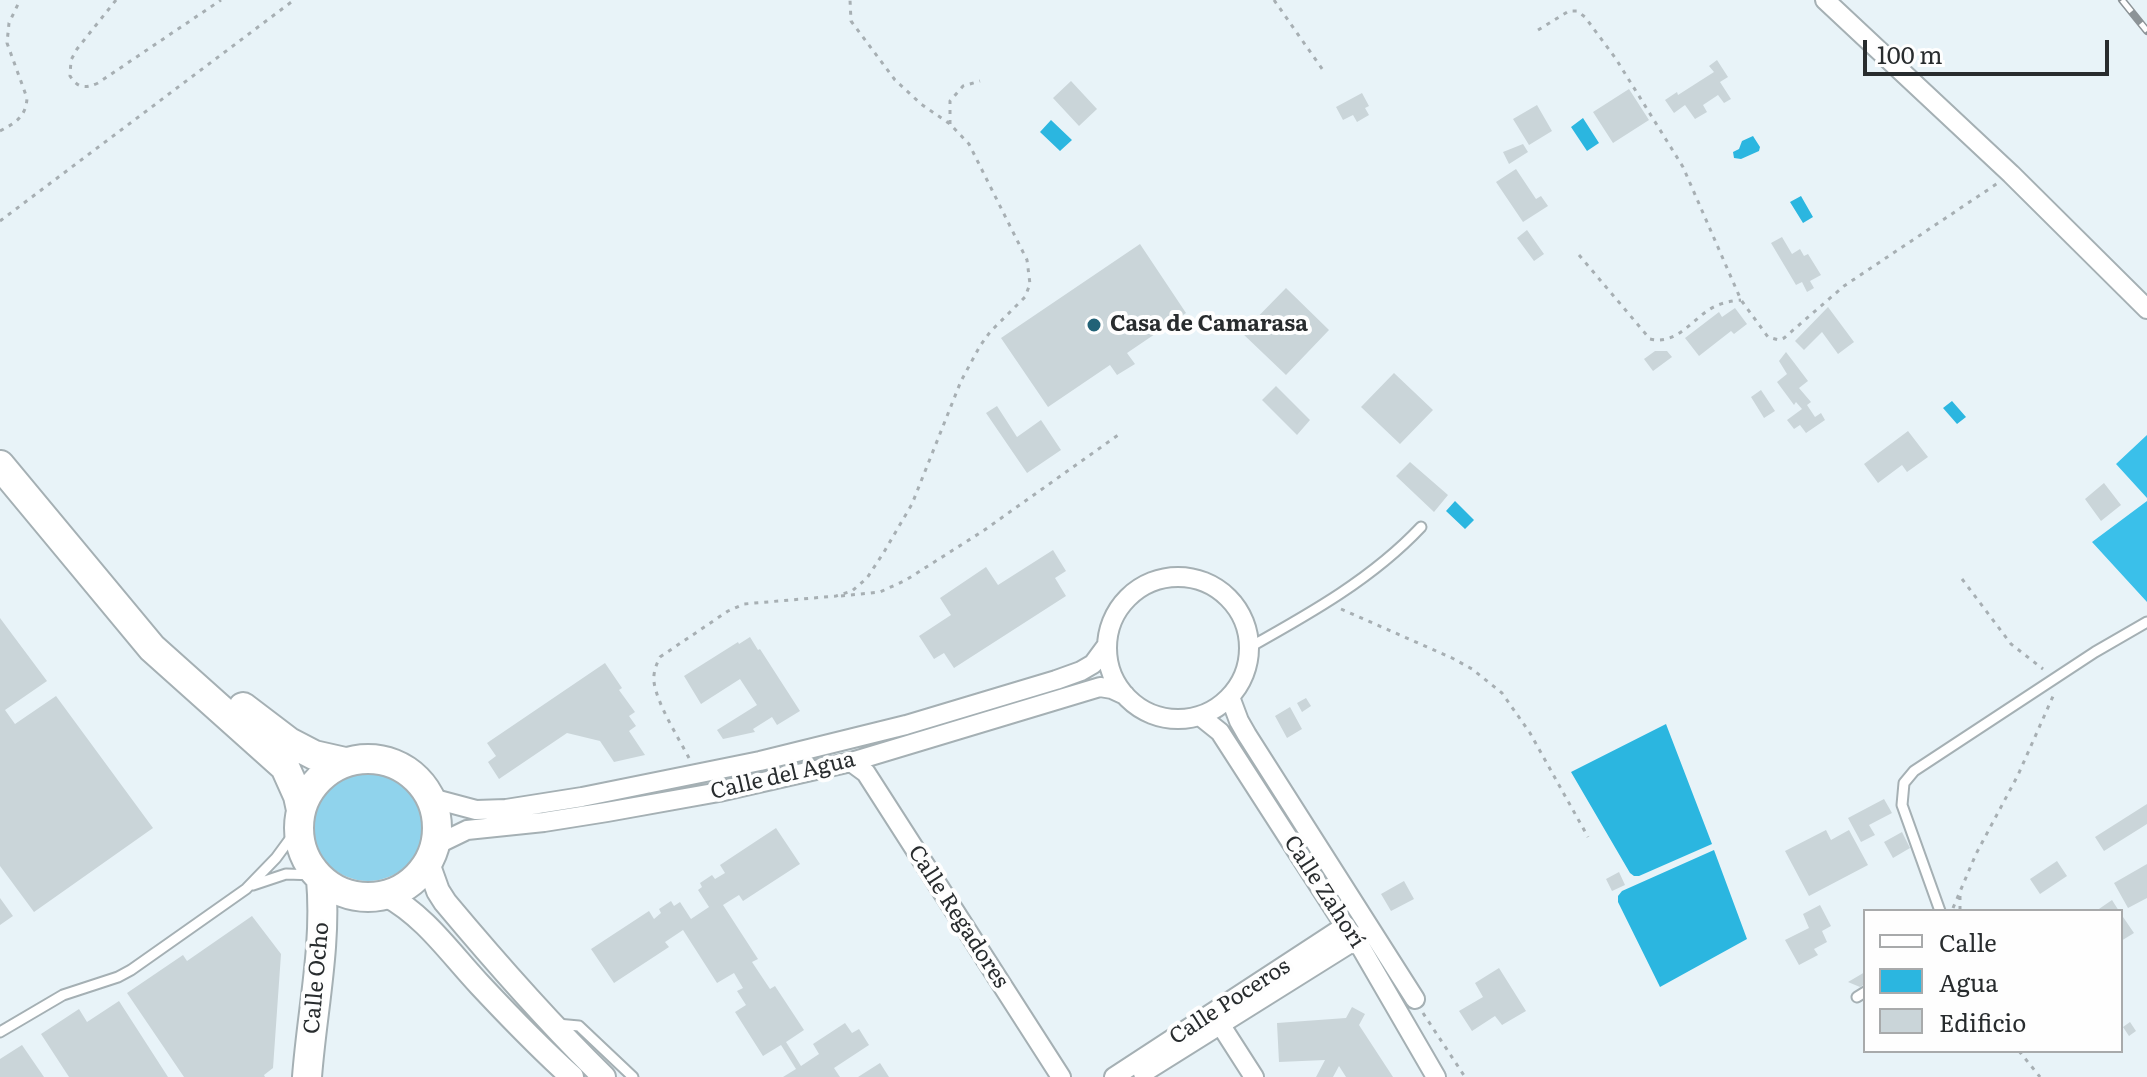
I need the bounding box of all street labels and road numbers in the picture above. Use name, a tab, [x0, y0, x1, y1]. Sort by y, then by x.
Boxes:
street label: Calle del Agua	[708, 747, 858, 805]
street label: Calle Zahorí	[1278, 831, 1370, 953]
street label: Calle Regadores	[902, 841, 1014, 993]
street label: Calle Ocho	[299, 921, 335, 1035]
street label: Calle Poceros	[1165, 953, 1295, 1051]

